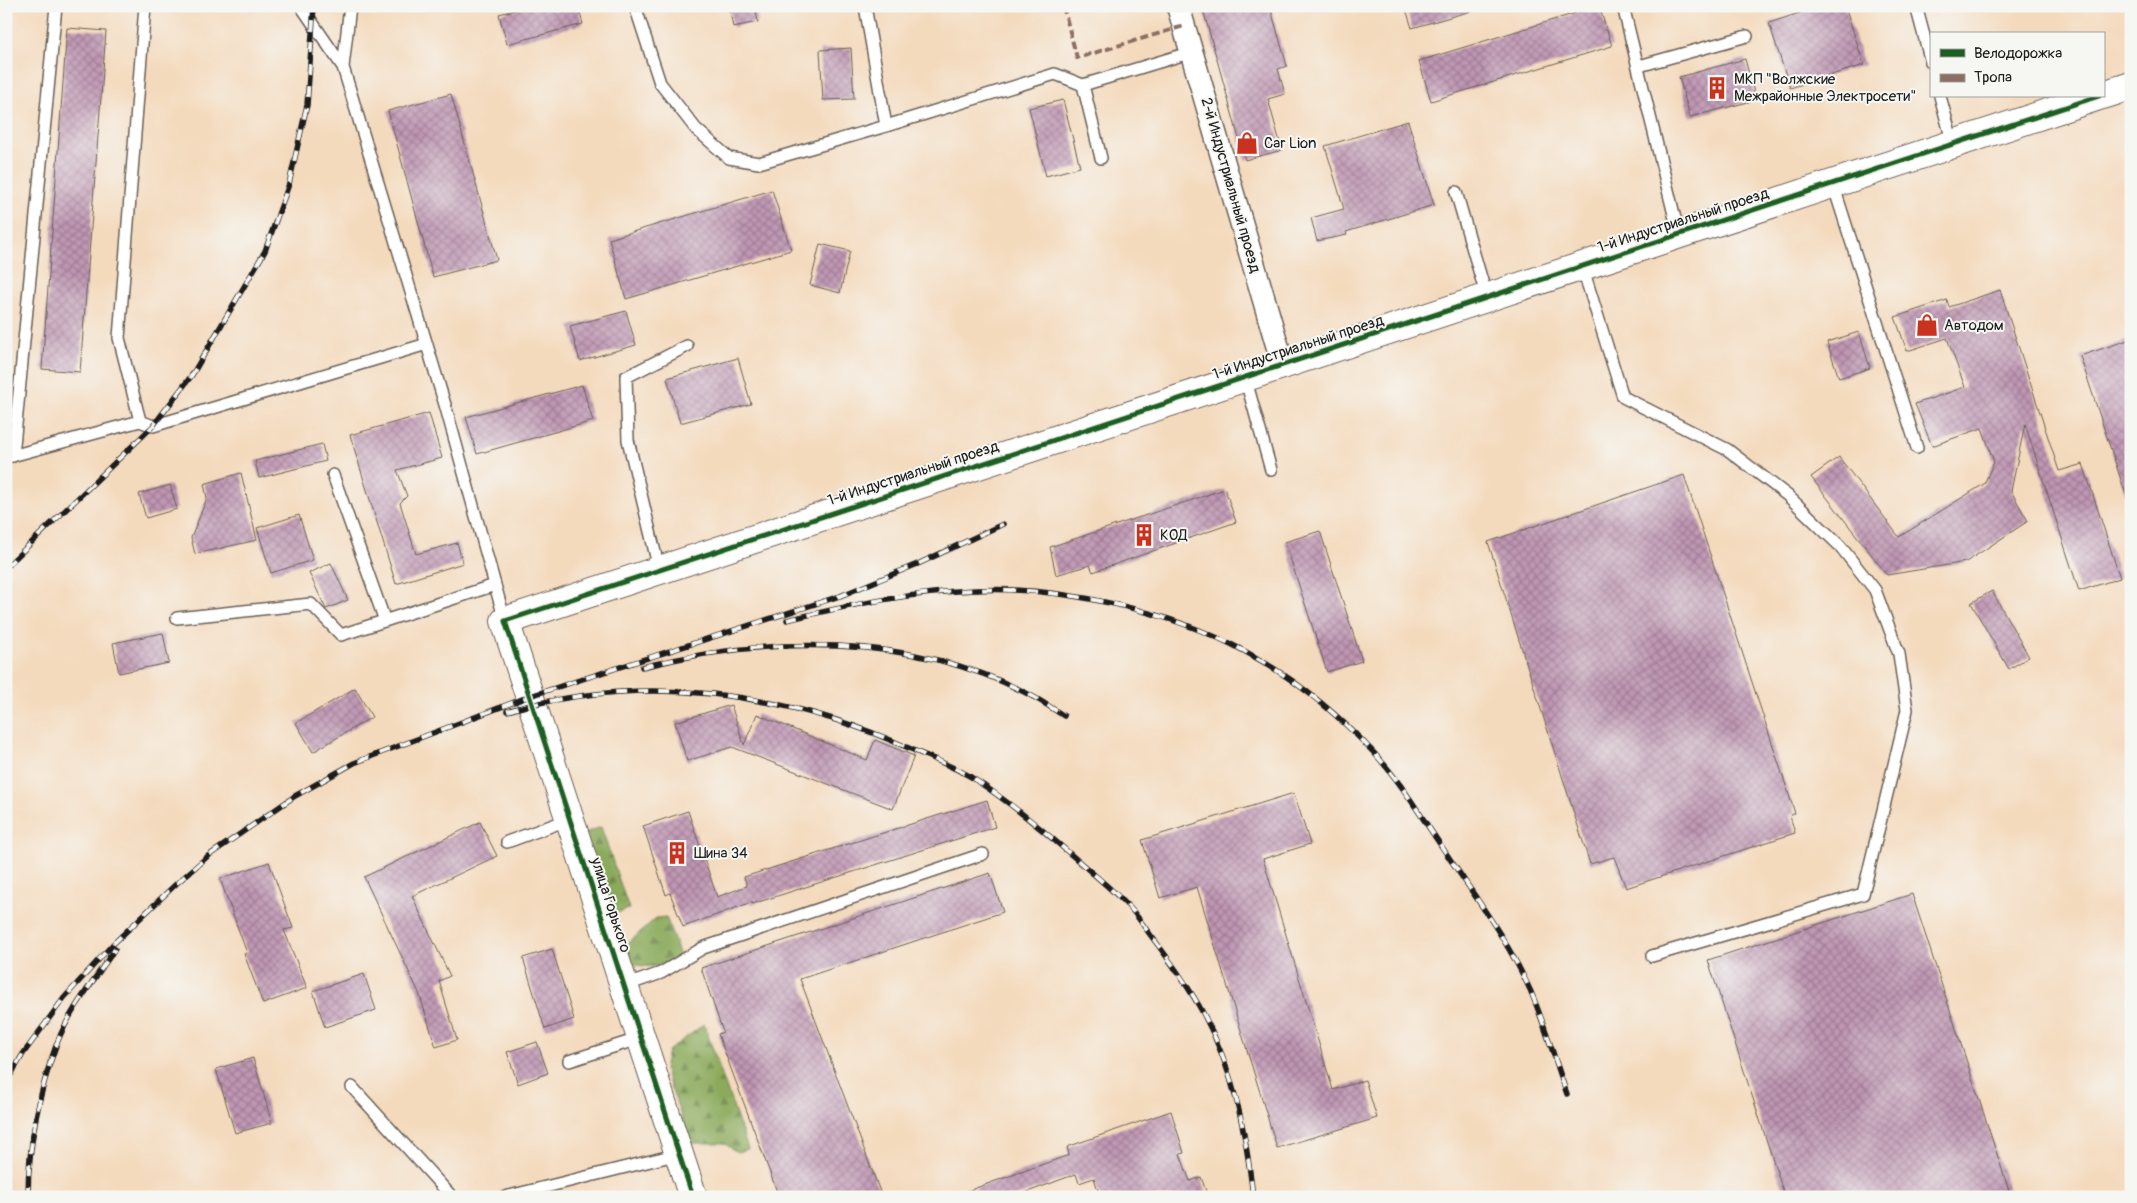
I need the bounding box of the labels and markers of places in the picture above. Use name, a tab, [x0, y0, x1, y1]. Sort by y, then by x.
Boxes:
place label: МКП "Волжские Межрайонные Электросети"	[1734, 70, 1916, 106]
building icon: МКП "Волжские Межрайонные Электросети"	[1704, 75, 1730, 101]
shop icon: Car Lion	[1234, 130, 1260, 156]
place label: Car Lion	[1264, 134, 1316, 153]
shop icon: Автодом	[1914, 312, 1940, 338]
place label: Автодом	[1944, 316, 2004, 335]
building icon: КОД	[1131, 522, 1157, 548]
place label: КОД	[1160, 526, 1188, 545]
building icon: Шина 34	[664, 840, 690, 866]
place label: Шина 34	[694, 844, 748, 863]

